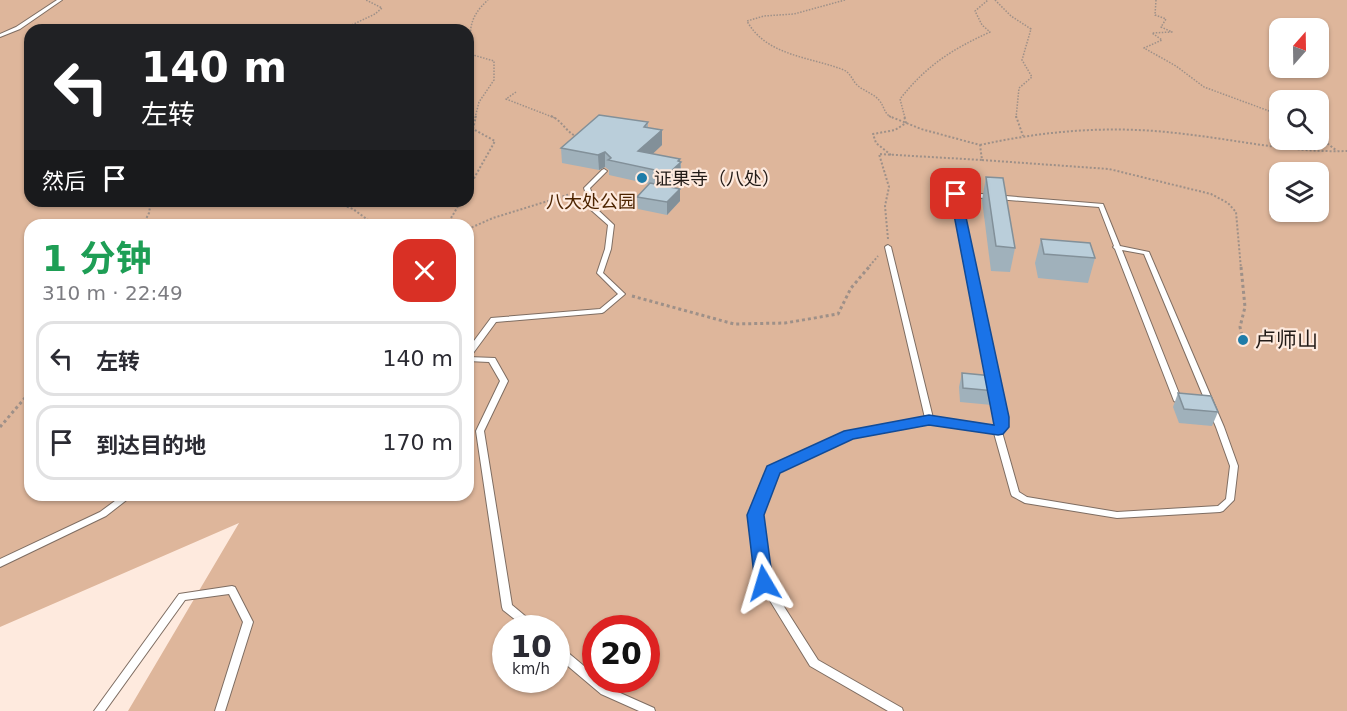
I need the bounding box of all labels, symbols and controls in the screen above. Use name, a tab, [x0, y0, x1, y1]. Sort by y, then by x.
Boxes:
north arrow	[1269, 18, 1329, 78]
map controls	[1269, 18, 1329, 222]
text: 140 m	[141, 43, 287, 92]
icon: left	[42, 48, 120, 126]
button: search	[1269, 90, 1329, 150]
text: 左转	[141, 99, 195, 130]
icon: arrive	[98, 162, 131, 195]
button: layers	[1269, 162, 1329, 222]
place label: 证果寺（八处）	[654, 168, 780, 189]
pin	[930, 168, 981, 219]
text: 然后	[42, 169, 86, 194]
marker: 证果寺（八处）	[635, 171, 649, 185]
icon: arrive	[939, 177, 972, 210]
park label: 八大处公园	[546, 191, 636, 212]
text: 1 分钟	[42, 238, 152, 279]
button: close	[393, 239, 456, 302]
text: 310 m · 22:49	[42, 281, 183, 305]
place label: 卢师山	[1255, 328, 1318, 352]
marker: 卢师山	[1236, 333, 1250, 347]
icon: left	[45, 342, 78, 375]
text: 140 m	[383, 346, 453, 371]
text: 左转	[96, 349, 140, 374]
icon: arrive	[45, 426, 78, 459]
text: 170 m	[383, 430, 453, 455]
text: 到达目的地	[96, 433, 206, 458]
position arrow	[732, 551, 796, 615]
speed limit sign: 20	[582, 615, 660, 693]
text: 10	[510, 629, 552, 664]
text: km/h	[512, 660, 550, 678]

